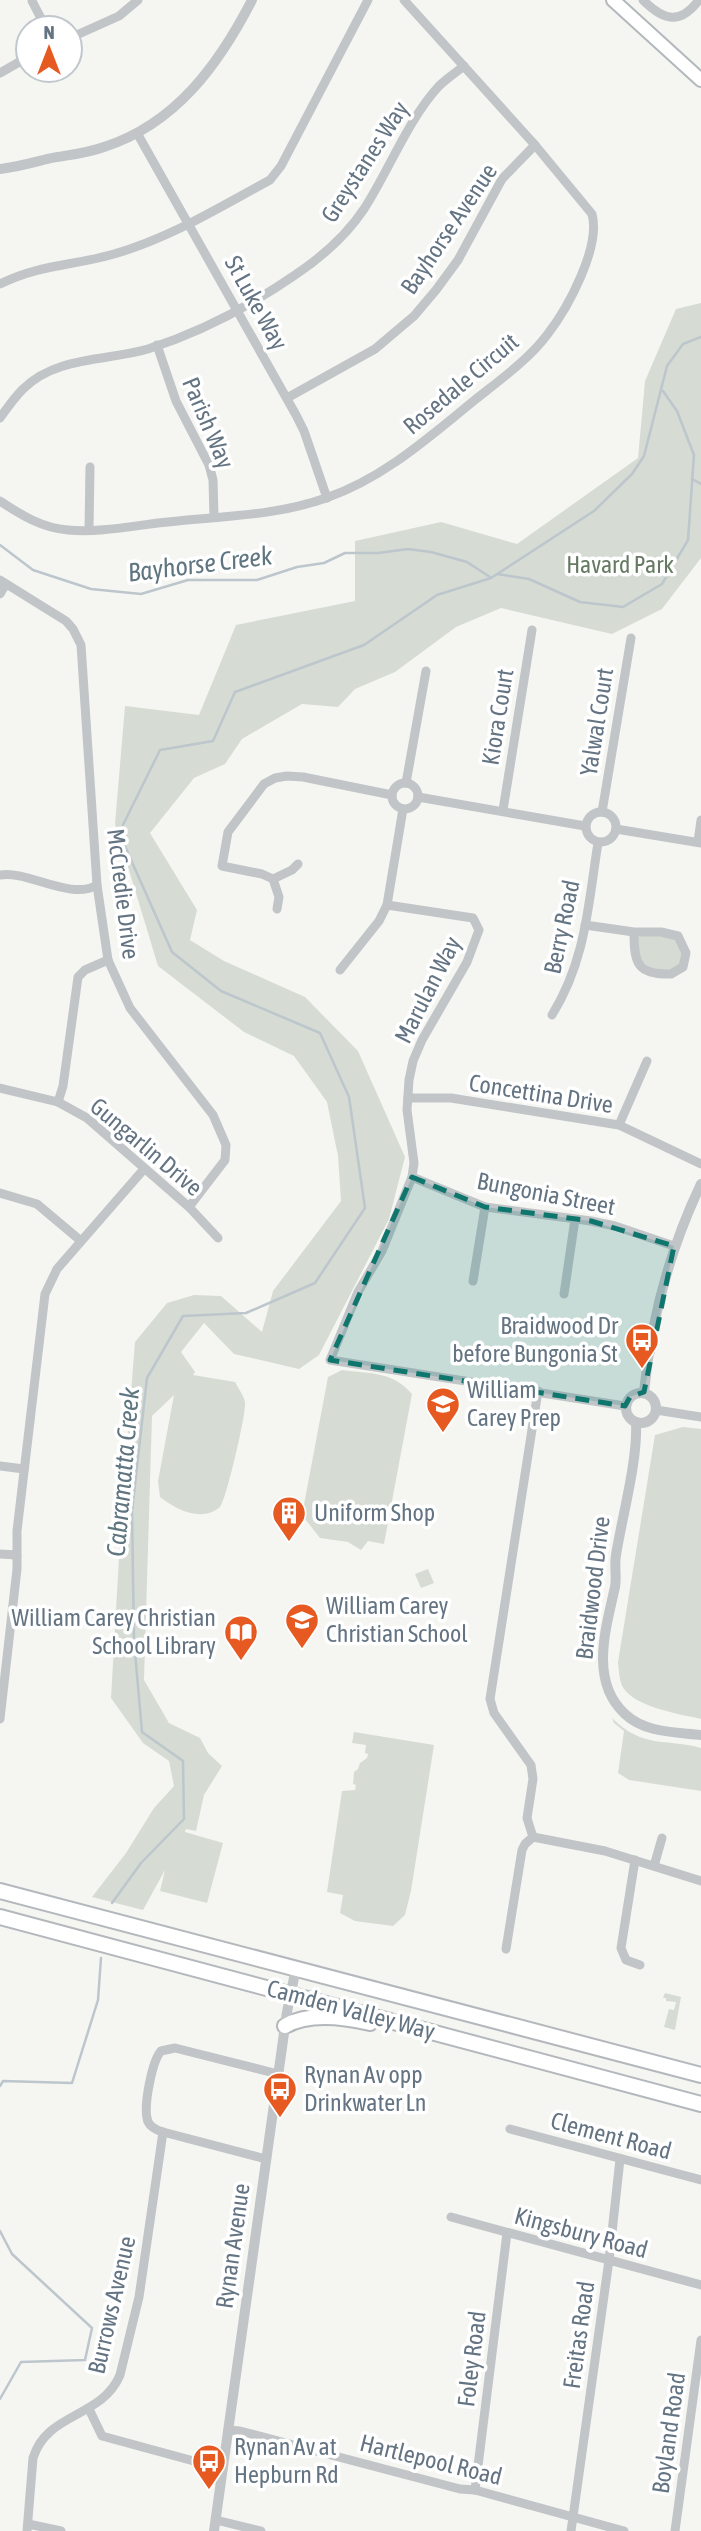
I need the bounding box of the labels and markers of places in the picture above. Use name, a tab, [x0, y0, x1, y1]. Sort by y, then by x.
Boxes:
place label: Braidwood Dr before Bungonia St	[452, 1312, 619, 1367]
bus stop icon: Braidwood Dr before Bungonia St	[623, 1321, 661, 1370]
place label: William Carey Prep	[467, 1376, 561, 1431]
school or university icon: William Carey Prep	[424, 1385, 462, 1434]
building icon: Uniform Shop	[270, 1494, 308, 1543]
place label: Uniform Shop	[314, 1499, 435, 1526]
place label: William Carey Christian School	[326, 1592, 468, 1647]
school or university icon: William Carey Christian School	[283, 1601, 321, 1650]
place label: William Carey Christian School Library	[11, 1604, 216, 1659]
library icon: William Carey Christian School Library	[222, 1613, 260, 1662]
place label: Rynan Av opp Drinkwater Ln	[304, 2061, 426, 2116]
bus stop icon: Rynan Av opp Drinkwater Ln	[261, 2070, 299, 2119]
place label: Rynan Av at Hepburn Rd	[234, 2433, 339, 2488]
bus stop icon: Rynan Av at Hepburn Rd	[190, 2442, 228, 2491]

